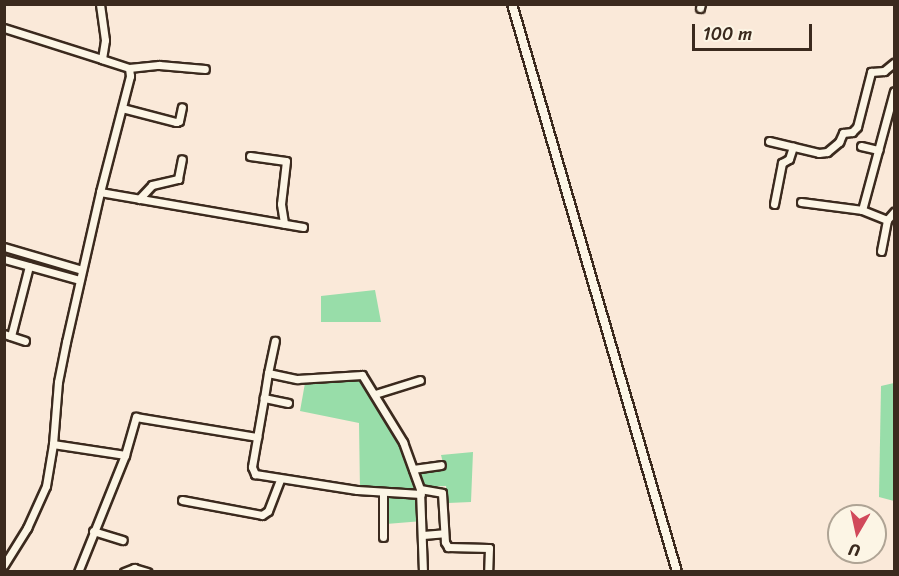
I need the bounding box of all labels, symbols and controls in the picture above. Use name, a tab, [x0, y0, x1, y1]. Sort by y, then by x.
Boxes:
scale bar	[695, 12, 815, 50]
text: 100 m	[703, 18, 752, 50]
north arrow	[827, 504, 887, 564]
text: U	[847, 535, 862, 565]

